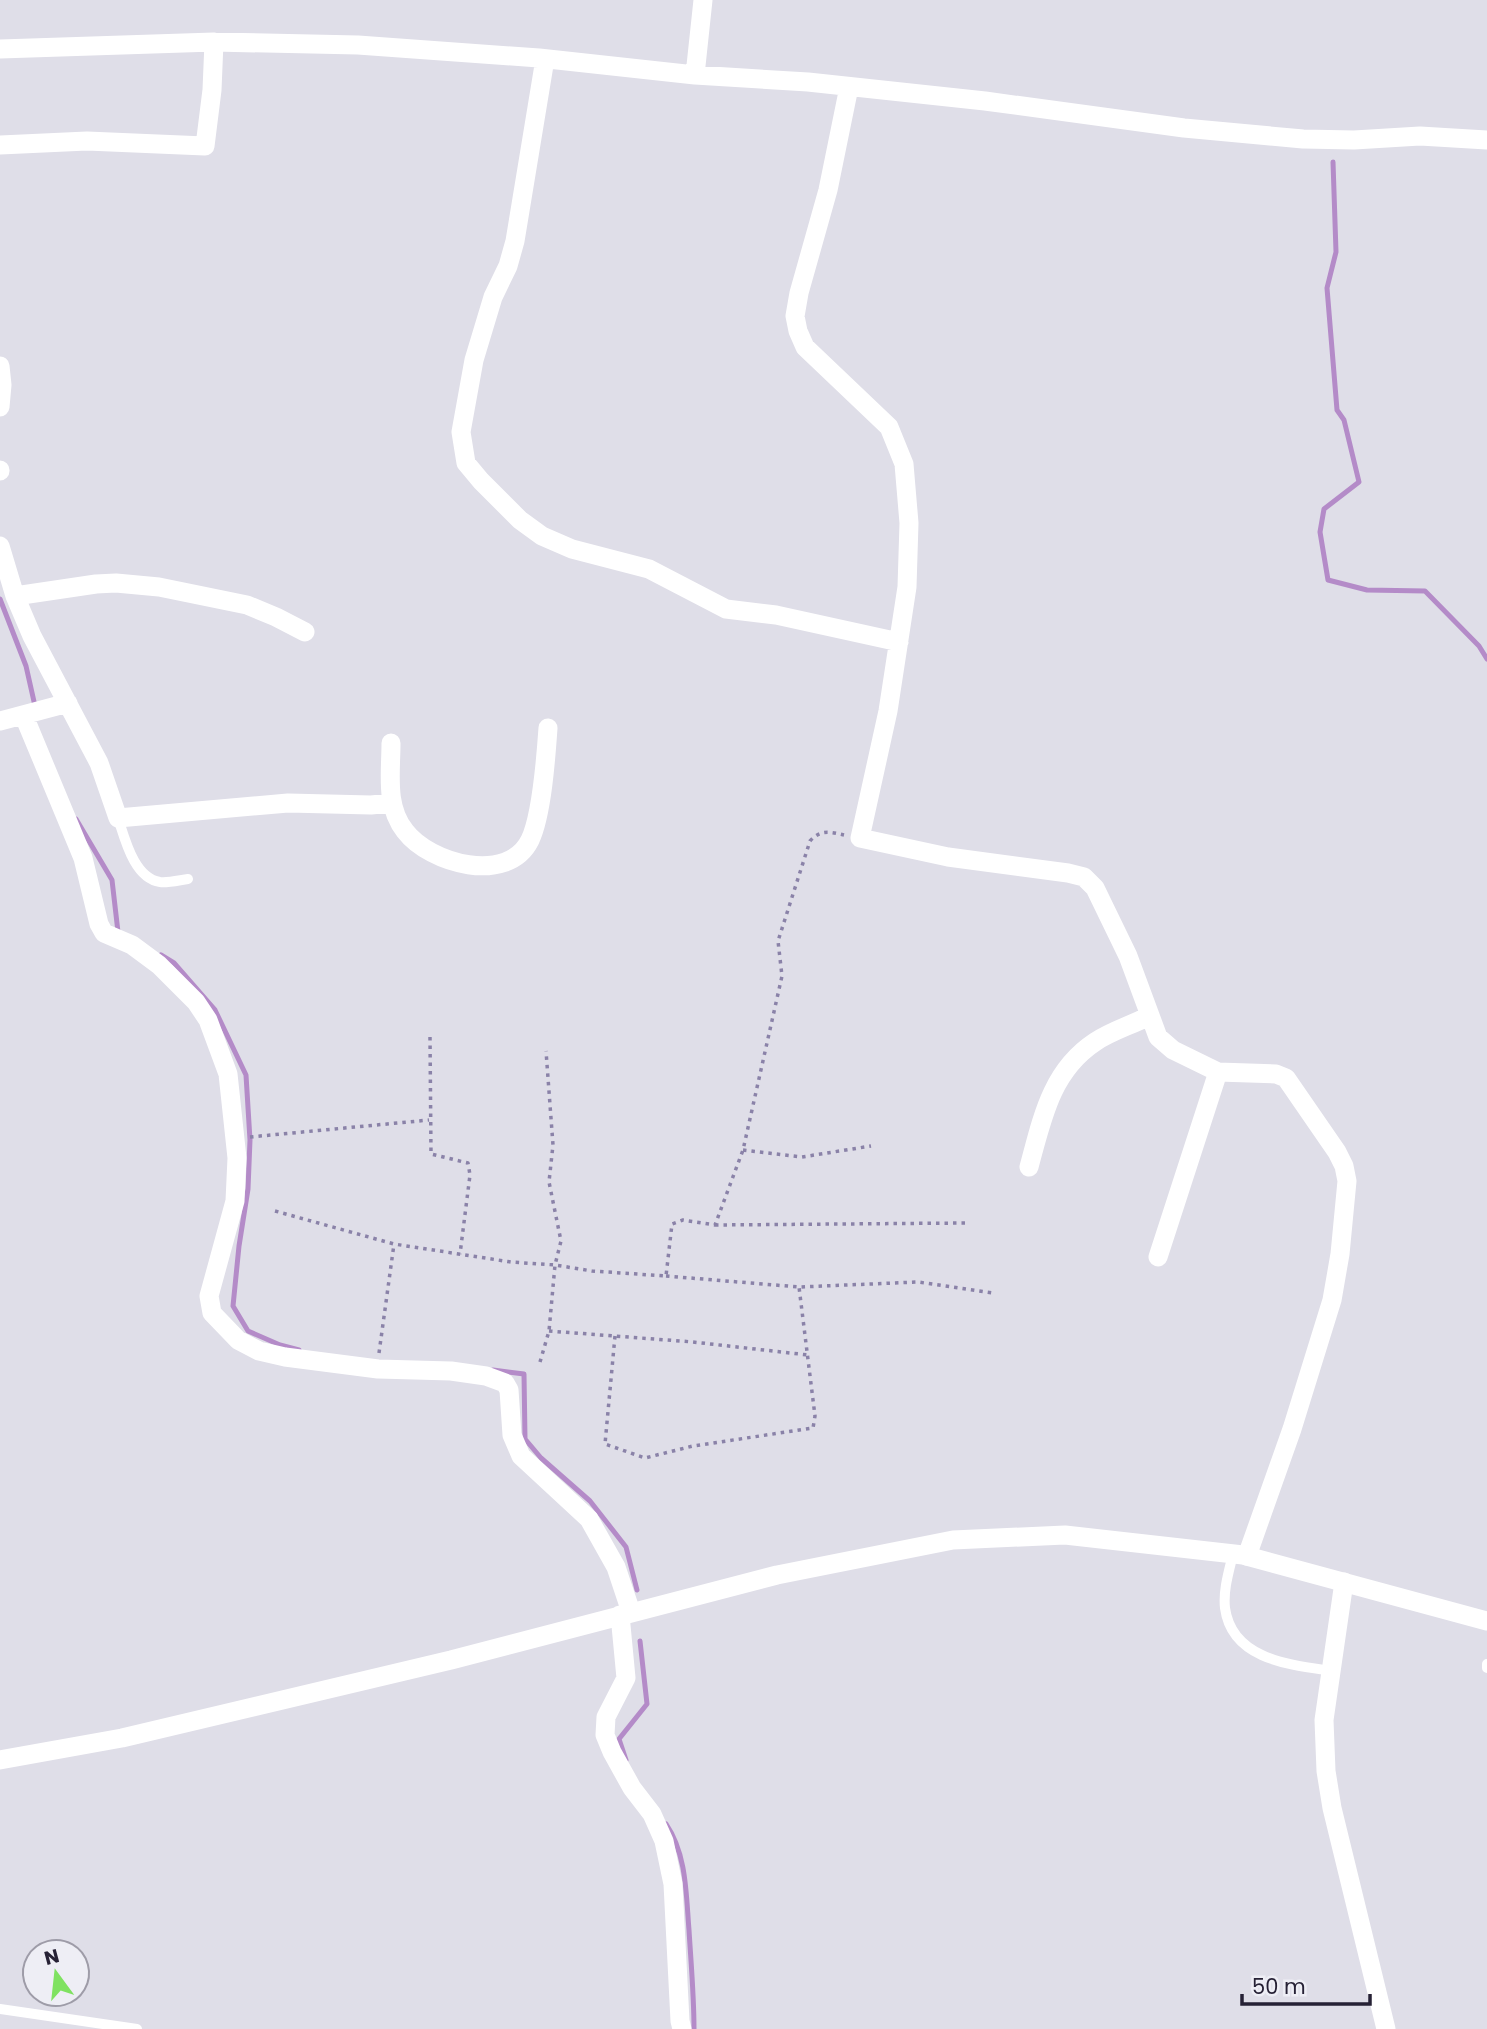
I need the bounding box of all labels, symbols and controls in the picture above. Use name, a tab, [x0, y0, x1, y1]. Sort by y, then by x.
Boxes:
north arrow	[21, 1938, 91, 2008]
text: N	[41, 1942, 62, 1972]
scale bar	[1242, 1962, 1370, 2006]
text: 50 m	[1252, 1972, 1306, 2001]

